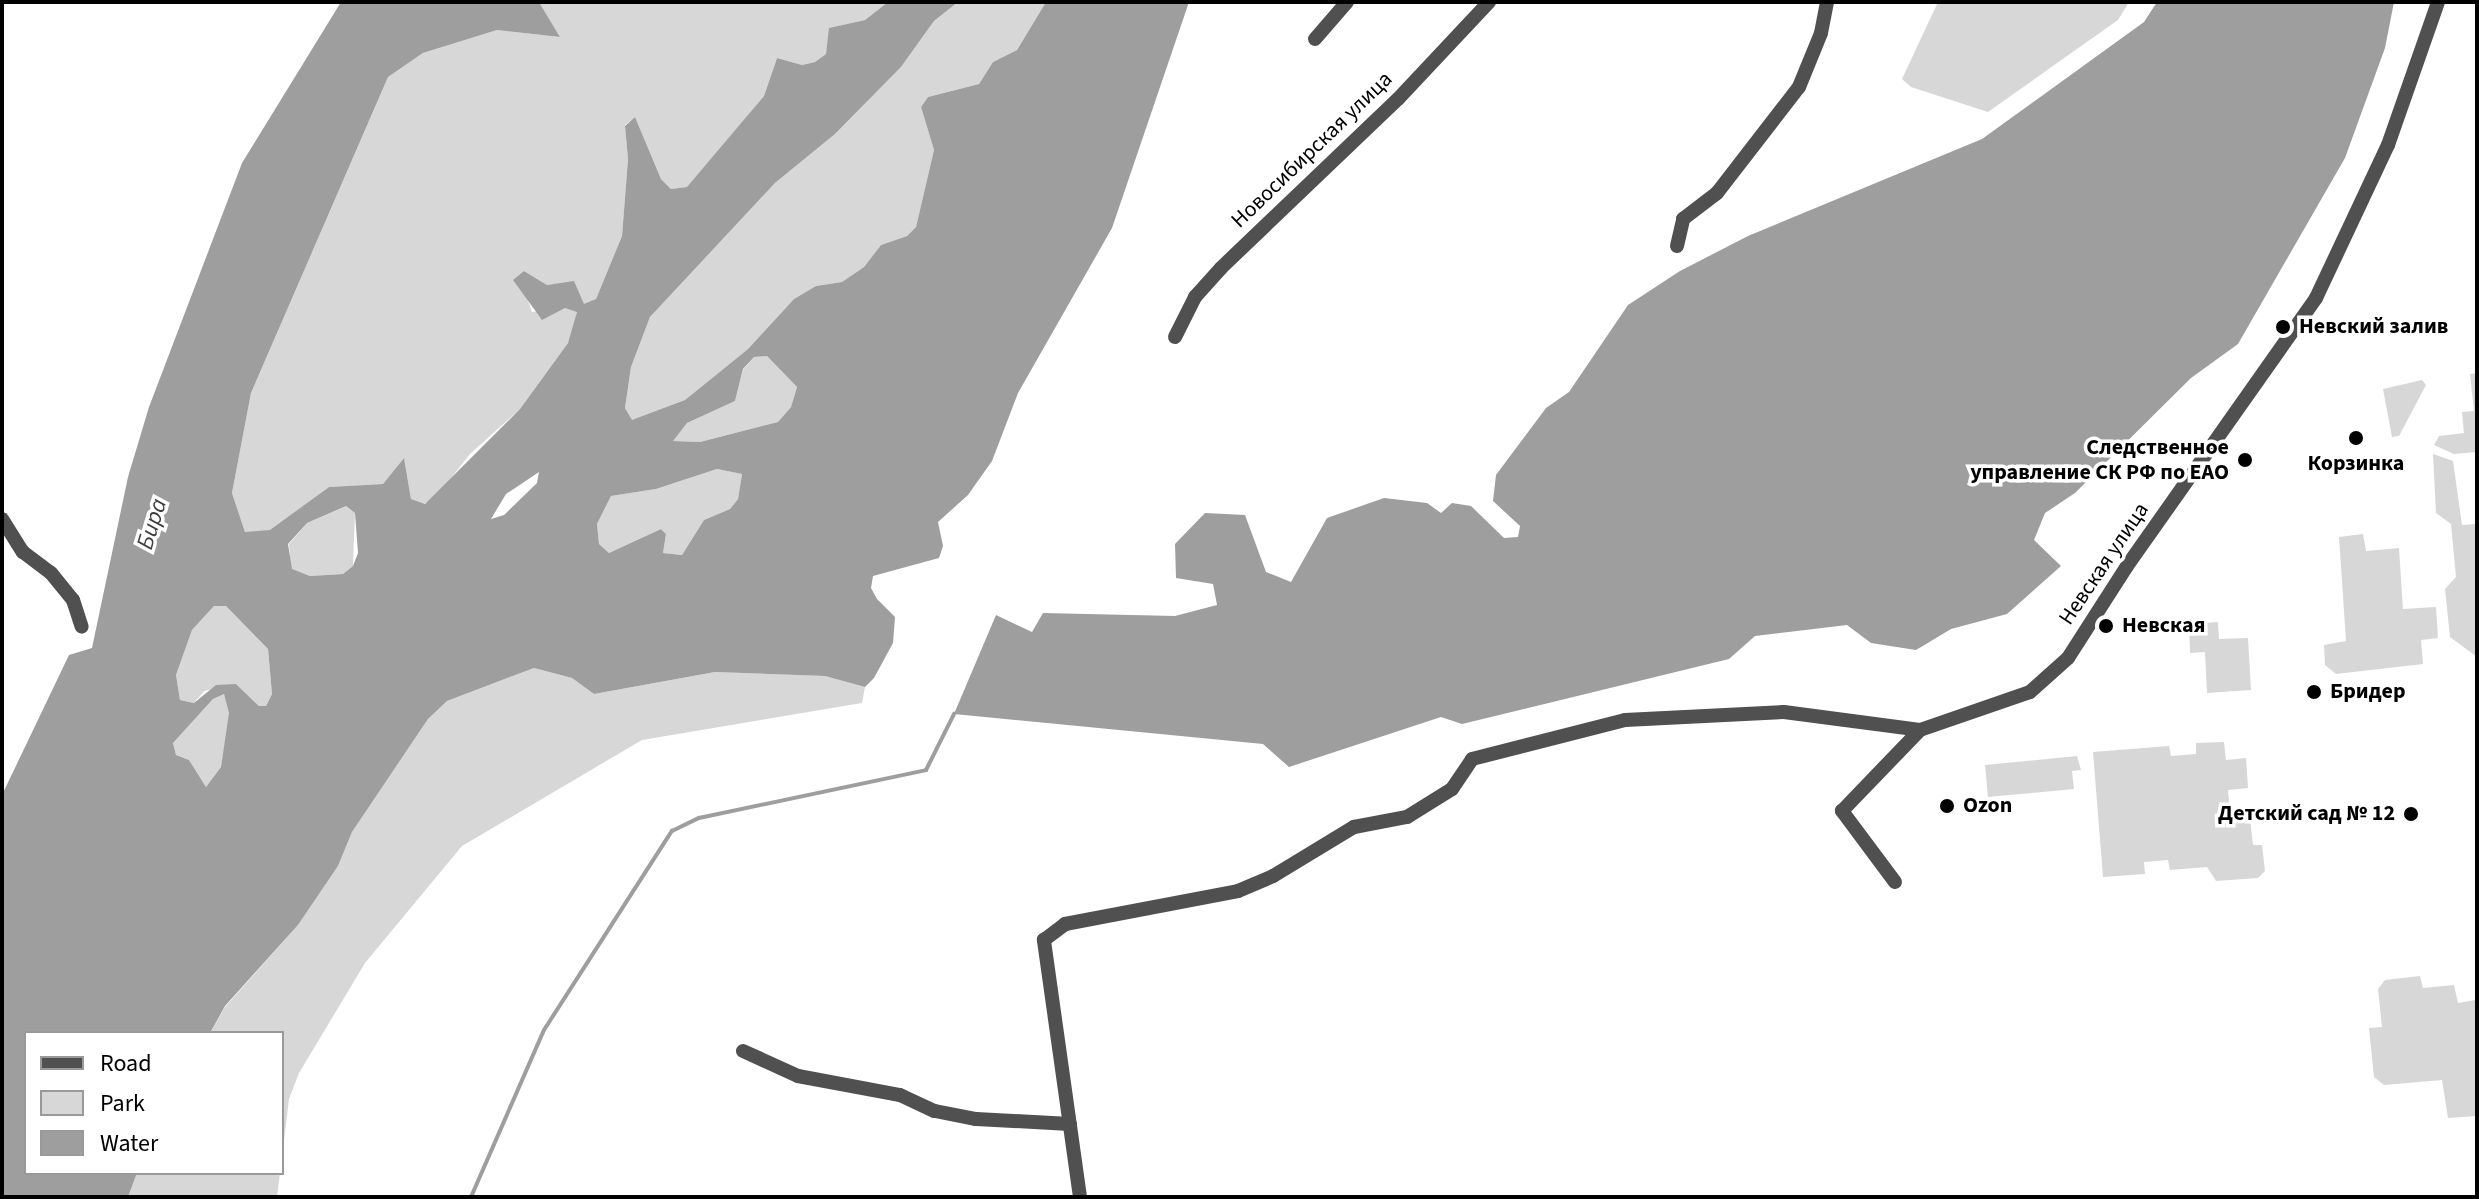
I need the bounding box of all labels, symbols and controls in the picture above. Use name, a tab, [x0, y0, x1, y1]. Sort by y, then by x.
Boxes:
street label: Новосибирская улица	[1226, 66, 1398, 234]
place label: Невский залив	[2299, 314, 2448, 340]
marker: Невский залив	[2274, 318, 2292, 336]
marker: Корзинка	[2347, 429, 2365, 447]
place label: Следственное управление СК РФ по ЕАО	[1970, 434, 2229, 486]
marker: Следственное управление СК РФ по ЕАО	[2236, 451, 2254, 469]
place label: Корзинка	[2308, 451, 2404, 477]
water label: Бира	[131, 495, 173, 553]
street label: Невская улица	[2053, 498, 2155, 630]
place label: Невская	[2122, 613, 2206, 639]
marker: Невская	[2097, 617, 2115, 635]
place label: Бридер	[2330, 679, 2405, 705]
marker: Бридер	[2305, 683, 2323, 701]
place label: Ozon	[1963, 793, 2012, 819]
marker: Ozon	[1938, 797, 1956, 815]
place label: Детский сад № 12	[2218, 801, 2395, 827]
marker: Детский сад № 12	[2402, 805, 2420, 823]
legend	[24, 1031, 284, 1175]
text: Road	[100, 1046, 152, 1081]
text: Park	[100, 1086, 145, 1121]
text: Water	[100, 1126, 158, 1161]

